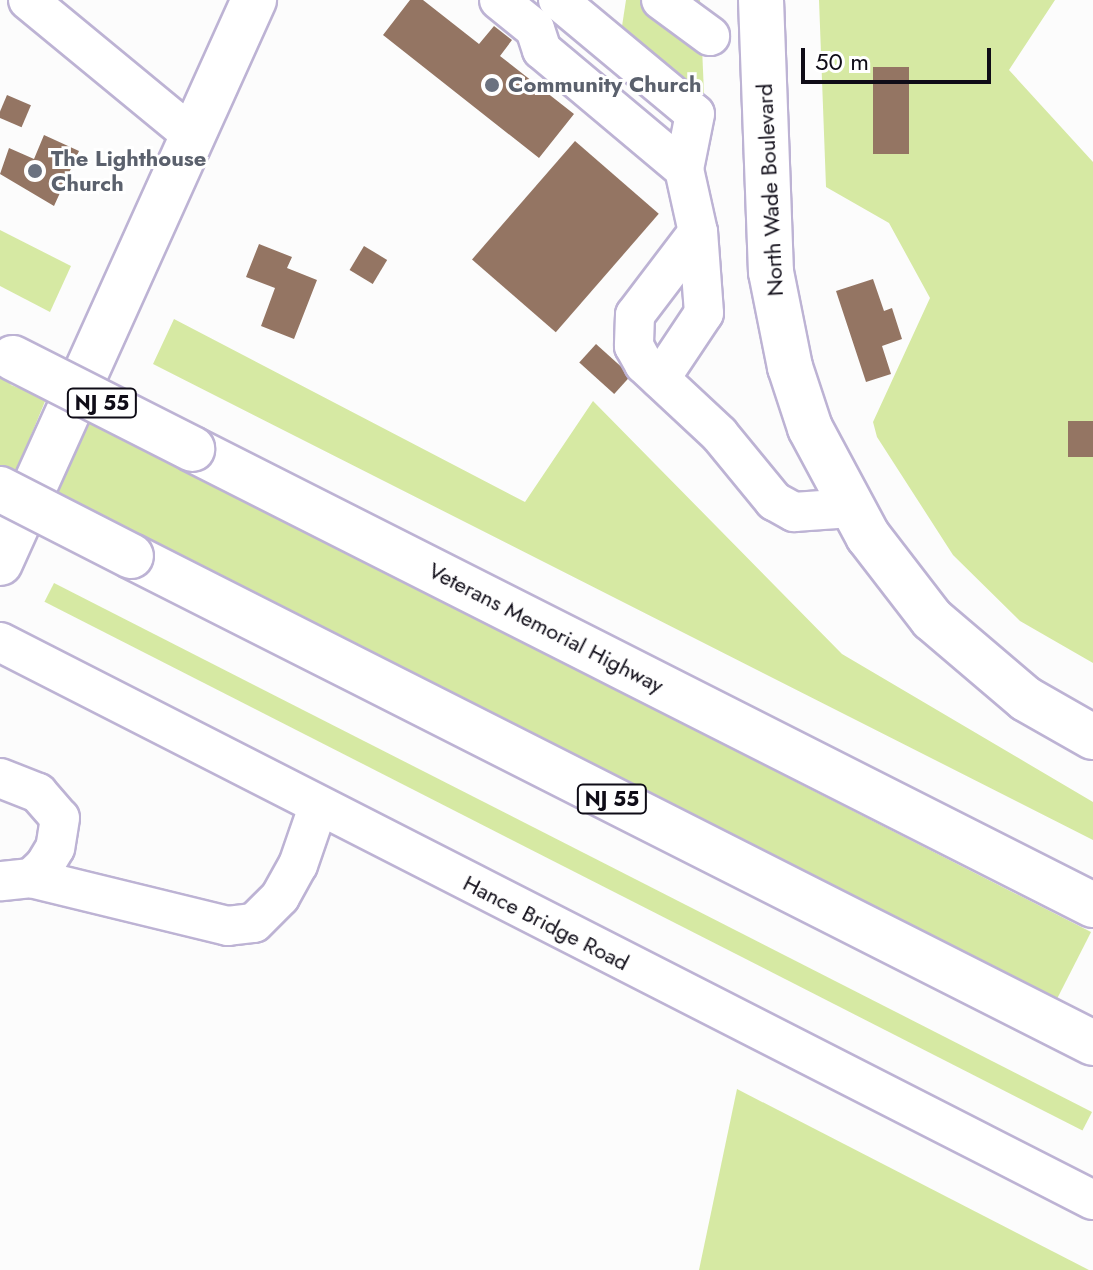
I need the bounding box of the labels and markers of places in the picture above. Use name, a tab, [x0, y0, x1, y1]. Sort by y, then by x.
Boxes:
place label: Community Church	[508, 72, 702, 98]
marker: Community Church	[483, 76, 501, 94]
place label: The Lighthouse Church	[51, 145, 206, 196]
marker: The Lighthouse Church	[26, 162, 44, 180]

